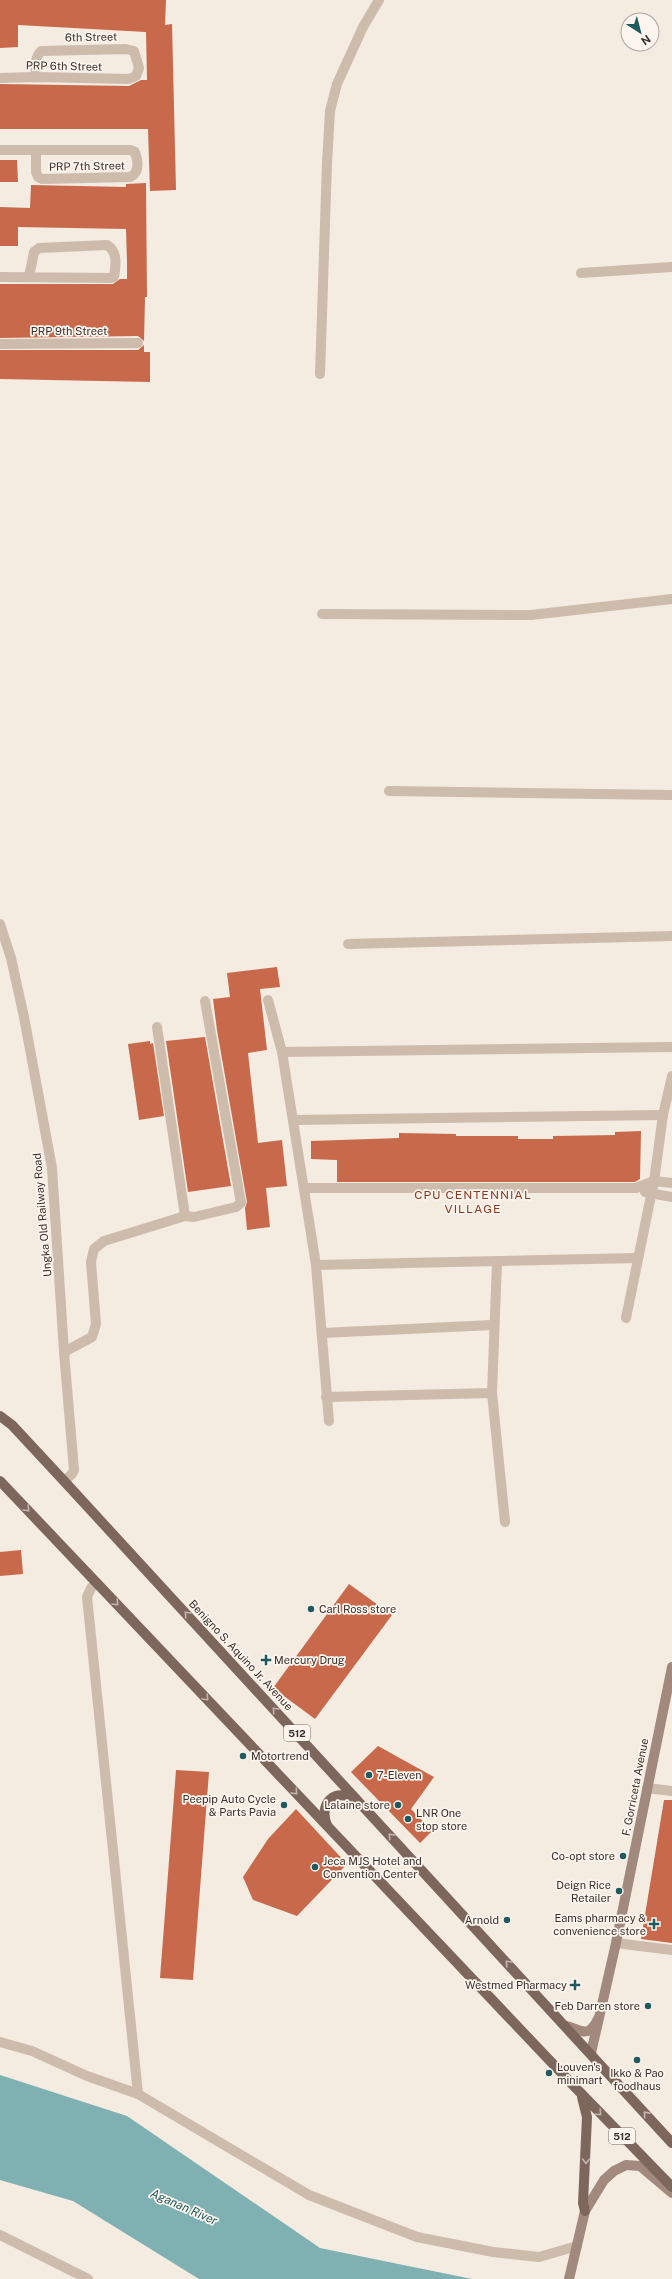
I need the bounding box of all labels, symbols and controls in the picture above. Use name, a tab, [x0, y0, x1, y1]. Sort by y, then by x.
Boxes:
north arrow	[620, 12, 660, 52]
street label: 6th Street	[65, 31, 117, 43]
text: N	[639, 33, 653, 47]
street label: PRP 6th Street	[26, 59, 102, 73]
street label: PRP 7th Street	[49, 159, 125, 173]
street label: PRP 9th Street	[31, 325, 107, 337]
street label: Ungka Old Railway Road	[31, 1153, 53, 1277]
district label: CPU CENTENNIAL VILLAGE	[414, 1188, 532, 1216]
one-way arrow	[22, 1504, 30, 1512]
street label: Benigno S. Aquino Jr. Avenue	[187, 1597, 295, 1713]
one-way arrow	[111, 1598, 119, 1606]
place label: Carl Ross store	[319, 1603, 396, 1615]
marker: Carl Ross store	[306, 1604, 316, 1614]
one-way arrow	[184, 1611, 191, 1619]
place label: Mercury Drug	[274, 1654, 345, 1666]
marker: Mercury Drug	[261, 1655, 271, 1665]
one-way arrow	[201, 1693, 208, 1701]
one-way arrow	[272, 1707, 279, 1714]
road number: 512	[284, 1725, 310, 1741]
street label: F. Gorriceta Avenue	[620, 1737, 650, 1837]
place label: Motortrend	[251, 1750, 309, 1762]
marker: Motortrend	[238, 1751, 248, 1761]
place label: 7-Eleven	[377, 1769, 422, 1781]
marker: 7-Eleven	[364, 1770, 374, 1780]
one-way arrow	[290, 1787, 298, 1795]
place label: Peepip Auto Cycle & Parts Pavia	[183, 1793, 276, 1818]
place label: Lalaine store	[324, 1799, 390, 1811]
marker: Peepip Auto Cycle & Parts Pavia	[279, 1800, 289, 1810]
marker: Lalaine store	[393, 1800, 403, 1810]
place label: LNR One stop store	[416, 1807, 467, 1832]
marker: LNR One stop store	[403, 1814, 413, 1824]
one-way arrow	[388, 1833, 396, 1841]
place label: Co-opt store	[551, 1850, 615, 1862]
marker: Co-opt store	[618, 1851, 628, 1861]
place label: Jeca MJS Hotel and Convention Center	[323, 1855, 422, 1880]
marker: Jeca MJS Hotel and Convention Center	[310, 1862, 320, 1872]
place label: Deign Rice Retailer	[556, 1879, 611, 1904]
marker: Deign Rice Retailer	[614, 1886, 624, 1896]
place label: Eams pharmacy & convenience store	[553, 1912, 646, 1937]
place label: Arnold	[465, 1914, 499, 1926]
marker: Arnold	[502, 1915, 512, 1925]
marker: Eams pharmacy & convenience store	[649, 1919, 659, 1929]
one-way arrow	[506, 1960, 513, 1967]
place label: Westmed Pharmacy	[465, 1979, 567, 1991]
marker: Westmed Pharmacy	[570, 1980, 580, 1990]
place label: Feb Darren store	[555, 2000, 640, 2012]
marker: Feb Darren store	[643, 2001, 653, 2011]
marker: Ikko & Pao foodhaus	[632, 2055, 642, 2065]
place label: Louven's minimart	[557, 2061, 602, 2086]
place label: Ikko & Pao foodhaus	[610, 2067, 664, 2092]
marker: Louven's minimart	[544, 2068, 554, 2078]
one-way arrow	[594, 2108, 602, 2116]
one-way arrow	[644, 2111, 651, 2118]
road number: 512	[609, 2128, 635, 2144]
one-way arrow	[582, 2158, 590, 2164]
water label: Aganan River	[149, 2186, 220, 2228]

